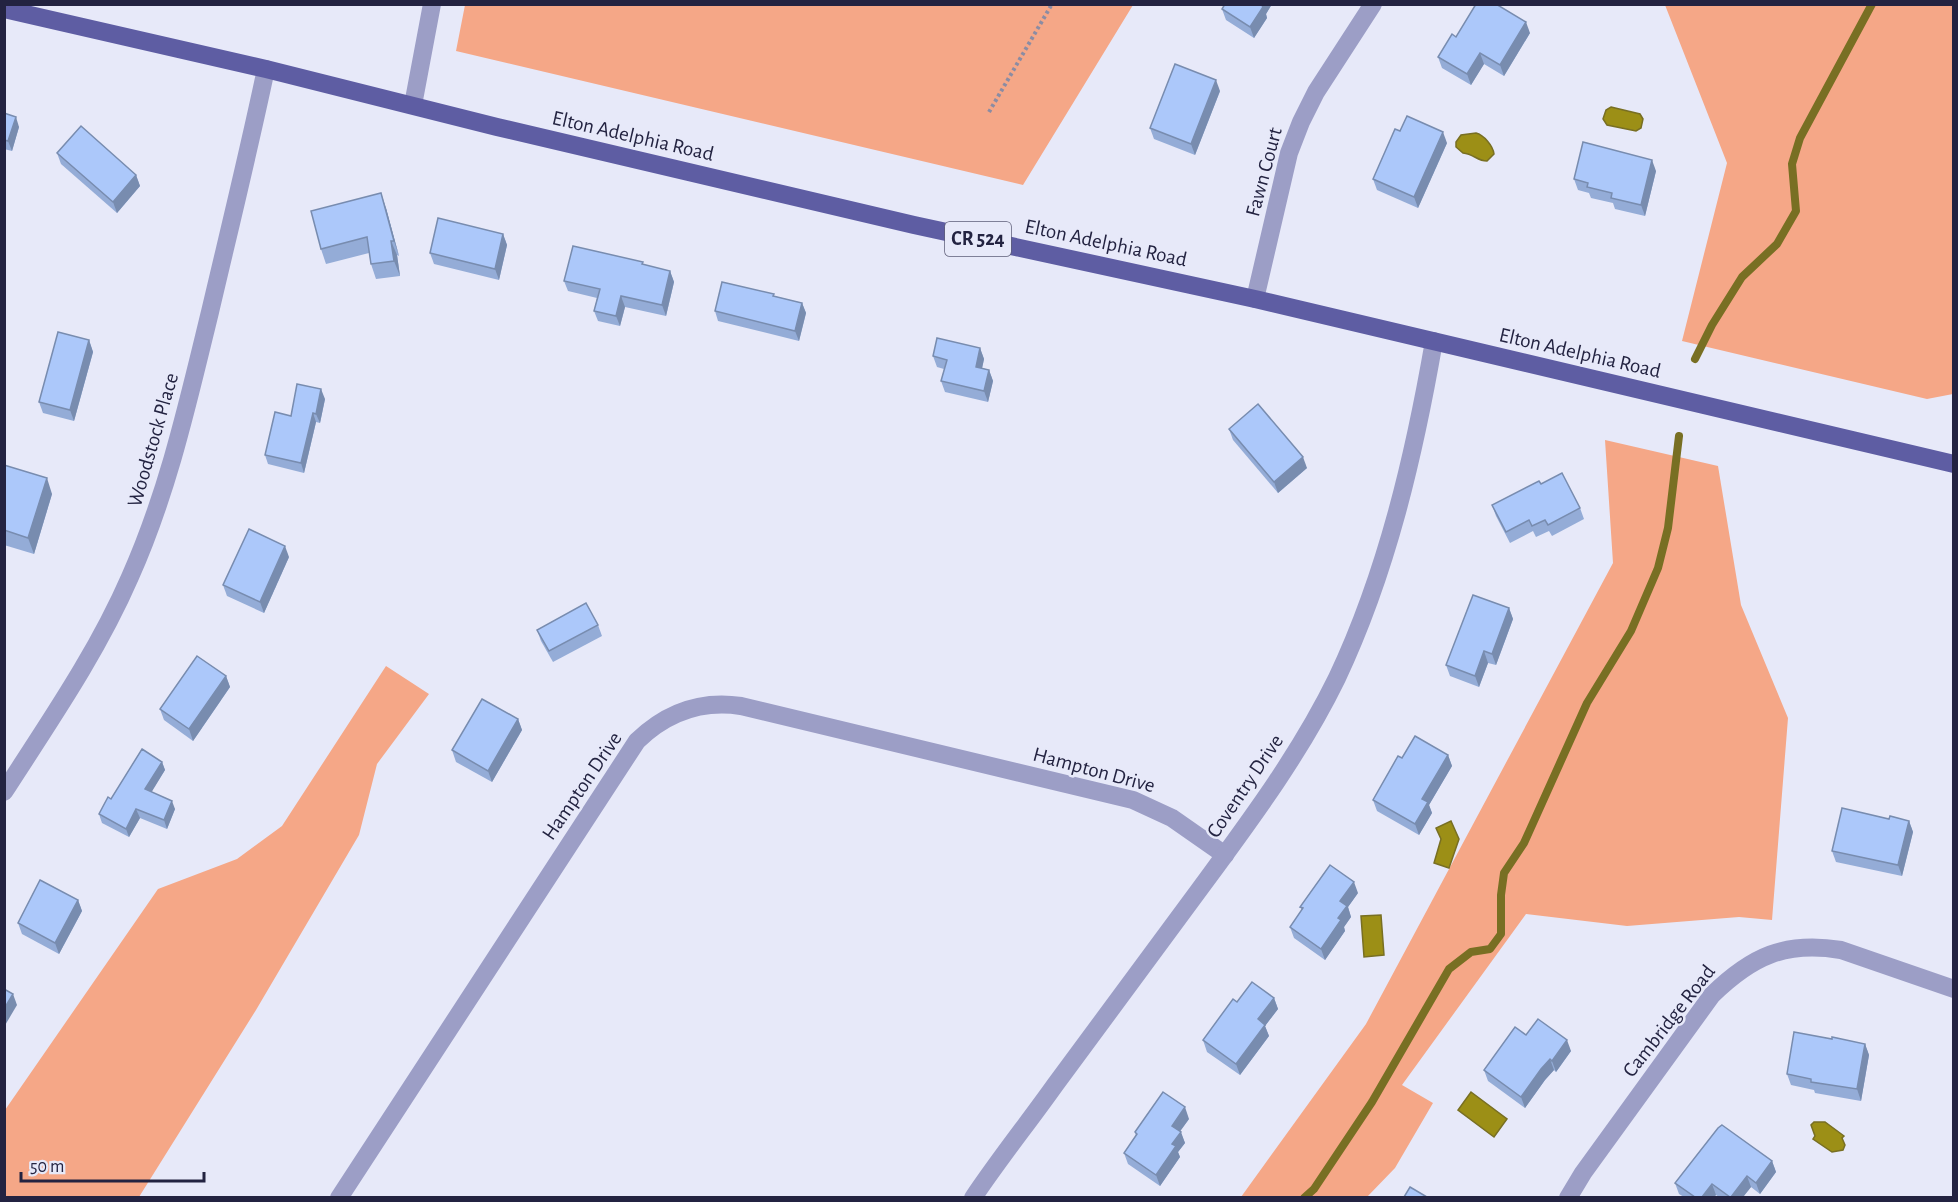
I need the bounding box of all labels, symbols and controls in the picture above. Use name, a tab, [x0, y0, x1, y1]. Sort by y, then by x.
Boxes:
street label: Elton Adelphia Road	[550, 107, 716, 165]
street label: Fawn Court	[1242, 125, 1286, 219]
street label: Elton Adelphia Road	[1023, 216, 1189, 270]
road number: CR 524	[945, 222, 1011, 256]
street label: Elton Adelphia Road	[1497, 324, 1663, 382]
street label: Woodstock Place	[124, 371, 182, 509]
street label: Hampton Drive	[538, 728, 626, 844]
street label: Coventry Drive	[1203, 731, 1287, 841]
street label: Hampton Drive	[1031, 744, 1157, 796]
street label: Cambridge Road	[1619, 961, 1719, 1081]
scale bar	[21, 1145, 204, 1183]
text: 50 m	[30, 1158, 64, 1176]

